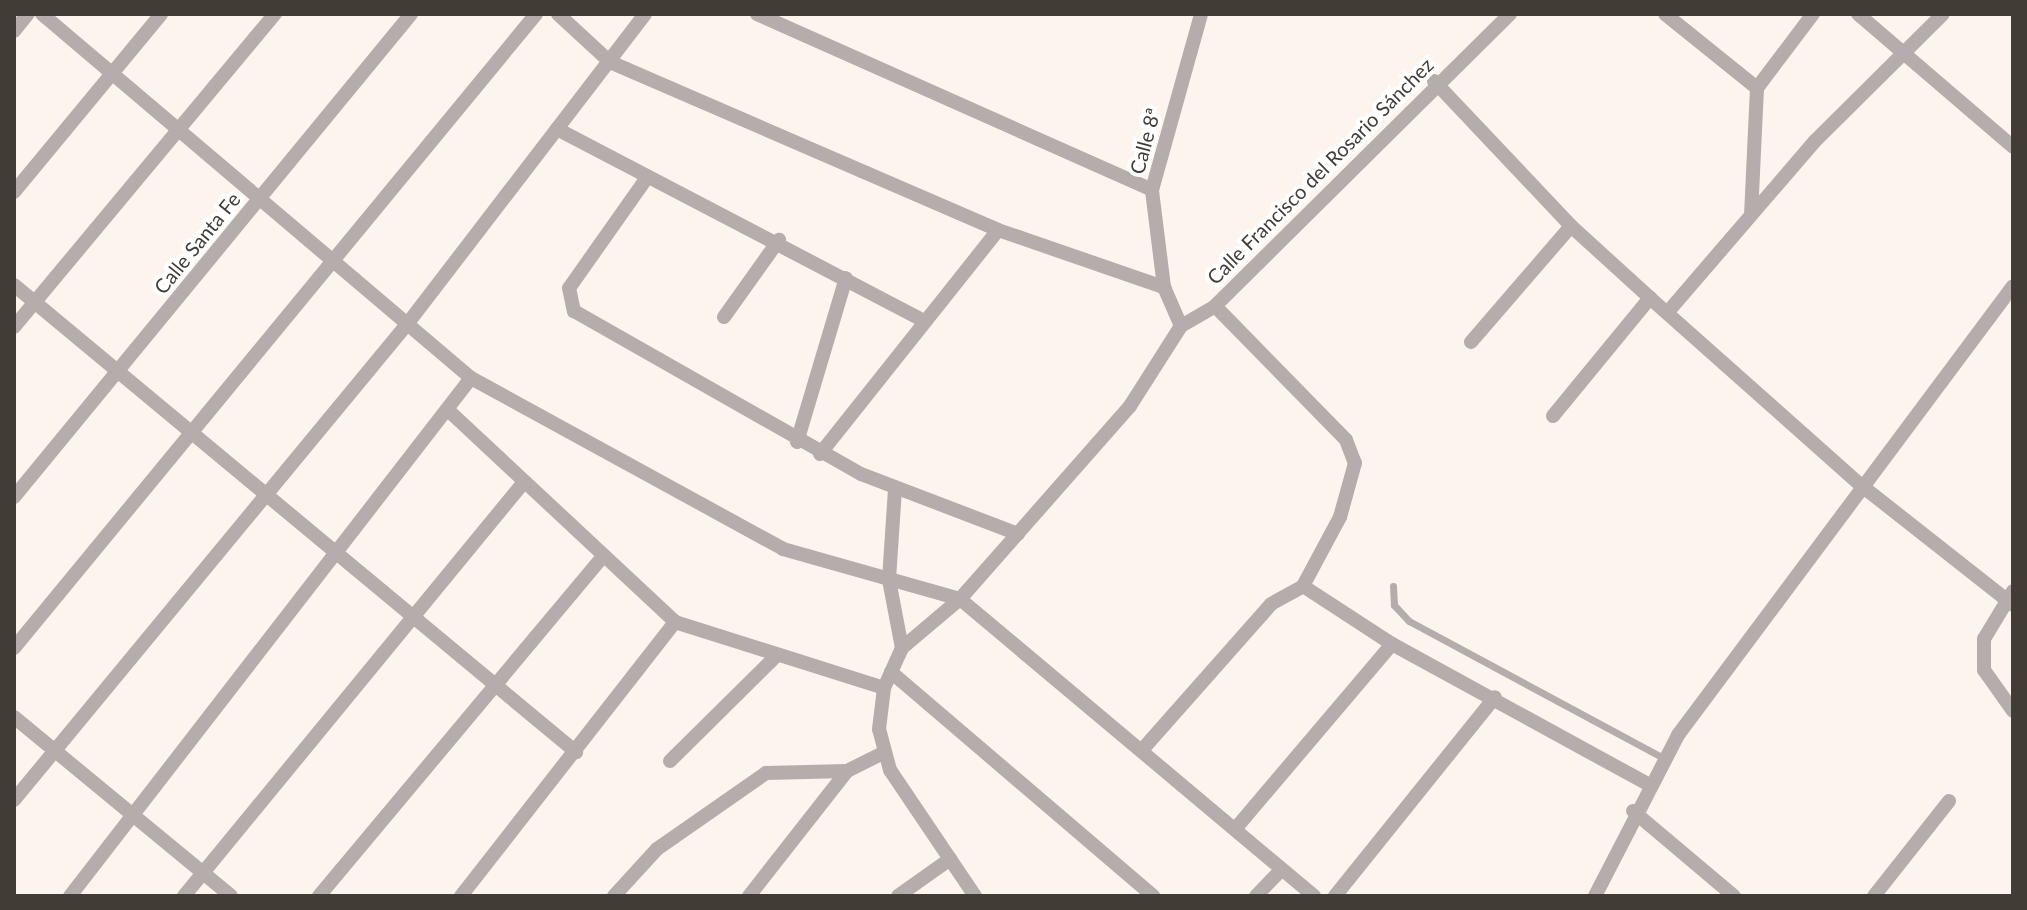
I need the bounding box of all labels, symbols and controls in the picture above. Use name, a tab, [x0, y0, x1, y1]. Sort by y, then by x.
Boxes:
street label: Calle Francisco del Rosario Sánchez	[1202, 53, 1438, 289]
street label: Calle 8ª	[1125, 105, 1165, 177]
street label: Calle Santa Fe	[149, 188, 245, 298]

